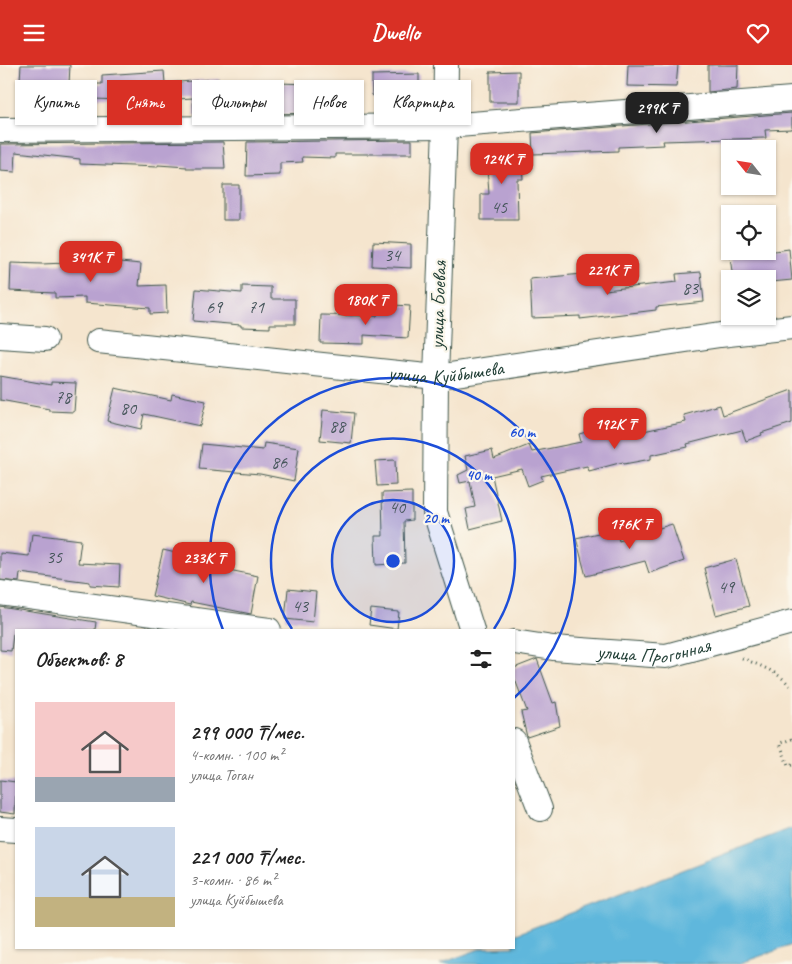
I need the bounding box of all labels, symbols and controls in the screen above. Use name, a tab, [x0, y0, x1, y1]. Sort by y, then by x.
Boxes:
icon: menu	[20, 19, 48, 47]
text: Dwello	[372, 19, 420, 47]
icon: heart	[744, 19, 772, 47]
chip: Купить	[15, 80, 97, 125]
chip: Снять	[107, 80, 182, 125]
chip: Фильтры	[192, 80, 284, 125]
chip: Новое	[294, 80, 364, 125]
chip: Квартира	[374, 80, 471, 125]
pin: 299K ₸	[616, 92, 698, 134]
text: 299K ₸	[636, 98, 678, 118]
north arrow	[721, 140, 776, 195]
map controls	[721, 140, 776, 325]
pin: 124K ₸	[461, 143, 543, 185]
text: 124K ₸	[481, 149, 523, 169]
house number: 45	[491, 196, 508, 218]
button: locate	[721, 205, 776, 260]
pin: 341K ₸	[50, 241, 132, 283]
house number: 34	[384, 244, 402, 266]
text: 341K ₸	[70, 247, 112, 267]
pin: 221K ₸	[567, 253, 649, 296]
street label: улица Боевая	[424, 260, 452, 351]
text: 221K ₸	[587, 260, 629, 280]
button: layers	[721, 270, 776, 325]
house number: 83	[682, 277, 700, 299]
pin: 180K ₸	[325, 283, 407, 326]
text: 180K ₸	[345, 290, 387, 310]
house number: 69	[206, 296, 224, 318]
house number: 71	[248, 296, 265, 318]
street label: улица Куйбышева	[386, 354, 507, 390]
house number: 78	[55, 386, 73, 408]
house number: 80	[120, 397, 138, 419]
pin: 192K ₸	[574, 407, 656, 450]
text: 192K ₸	[594, 414, 636, 434]
house number: 88	[329, 415, 347, 437]
text: 60 m	[509, 423, 536, 442]
house number: 86	[271, 451, 288, 473]
text: 40 m	[466, 466, 493, 485]
house number: 40	[389, 496, 407, 518]
pin: 176K ₸	[589, 507, 671, 550]
text: 20 m	[423, 509, 450, 528]
text: 176K ₸	[609, 514, 651, 534]
pin: 233K ₸	[163, 541, 245, 584]
house number: 35	[46, 546, 63, 568]
text: 233K ₸	[183, 548, 225, 568]
centre of rings	[384, 552, 402, 570]
house number: 49	[718, 576, 736, 598]
house number: 43	[292, 595, 310, 617]
street label: улица Прогонная	[595, 632, 714, 669]
icon: filters	[467, 645, 495, 673]
text: Объектов: 8	[35, 646, 123, 672]
text: 299 000 ₸/мес.	[190, 719, 304, 745]
icon: home	[75, 722, 135, 782]
text: 4-комн. · 100 m²	[190, 745, 283, 765]
text: улица Тоган	[190, 765, 253, 785]
text: 221 000 ₸/мес.	[190, 844, 305, 870]
icon: home	[75, 847, 135, 907]
text: 3-комн. · 86 m²	[190, 870, 276, 890]
text: улица Куйбышева	[190, 890, 283, 910]

